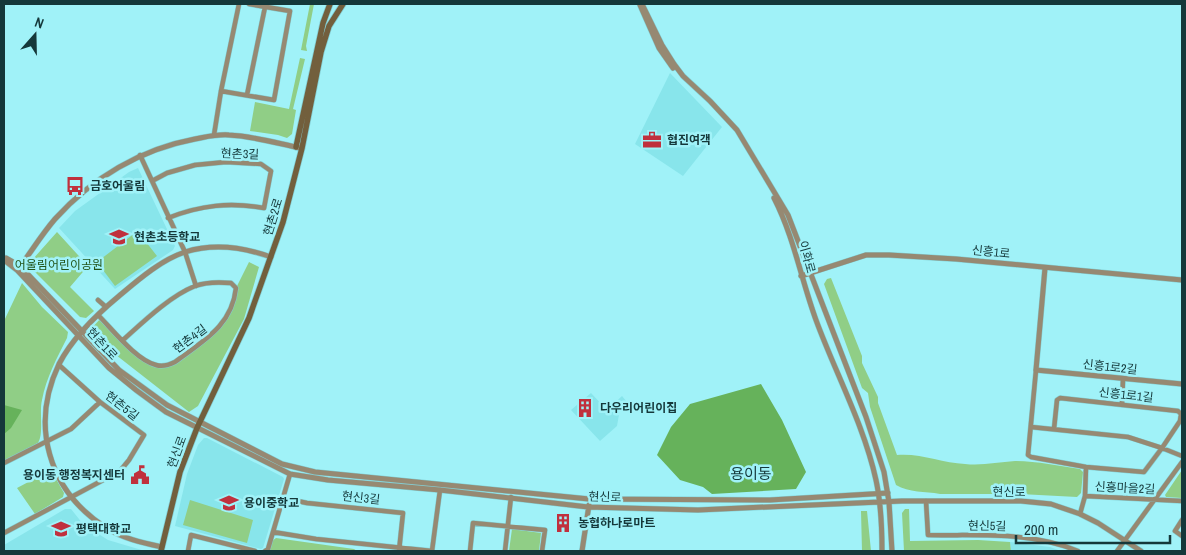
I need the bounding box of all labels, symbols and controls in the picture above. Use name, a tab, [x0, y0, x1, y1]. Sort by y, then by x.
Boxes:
north arrow	[10, 10, 60, 60]
text: N	[32, 13, 46, 33]
office icon: 협진여객	[641, 129, 663, 151]
place label: 협진여객	[667, 132, 711, 148]
street label: 현촌3길	[220, 145, 260, 163]
bus stop icon: 금호어울림	[64, 175, 86, 197]
place label: 금호어울림	[90, 178, 145, 194]
street label: 현촌2로	[260, 196, 286, 238]
school or university icon: 현촌초등학교	[108, 226, 130, 248]
place label: 현촌초등학교	[134, 229, 200, 245]
street label: 이화로	[795, 239, 819, 275]
street label: 신흥1로	[971, 242, 1011, 262]
park label: 어울림어린이공원	[15, 257, 103, 273]
street label: 현촌4길	[170, 321, 210, 357]
street label: 현촌1로	[83, 324, 121, 364]
street label: 신흥1로2길	[1082, 356, 1138, 378]
street label: 신흥1로1길	[1098, 384, 1154, 406]
street label: 현촌5길	[102, 388, 142, 424]
building icon: 다우리어린이집	[574, 397, 596, 419]
place label: 다우리어린이집	[600, 400, 677, 416]
street label: 현신로	[164, 434, 190, 470]
district label: 용이동	[730, 463, 772, 484]
public building icon: 용이동 행정복지센터	[129, 464, 151, 486]
place label: 용이동 행정복지센터	[23, 467, 125, 483]
street label: 신흥마을2길	[1094, 478, 1156, 498]
street label: 현신로	[992, 484, 1026, 500]
street label: 현신3길	[341, 488, 381, 508]
street label: 현신로	[588, 488, 622, 506]
school or university icon: 용이중학교	[218, 492, 240, 514]
place label: 용이중학교	[244, 495, 299, 511]
building icon: 농협하나로마트	[552, 512, 574, 534]
scale bar	[1016, 512, 1170, 544]
place label: 농협하나로마트	[578, 515, 655, 531]
school or university icon: 평택대학교	[50, 518, 72, 540]
street label: 현신5길	[968, 518, 1006, 534]
text: 200 m	[1024, 519, 1058, 540]
place label: 평택대학교	[76, 521, 131, 537]

